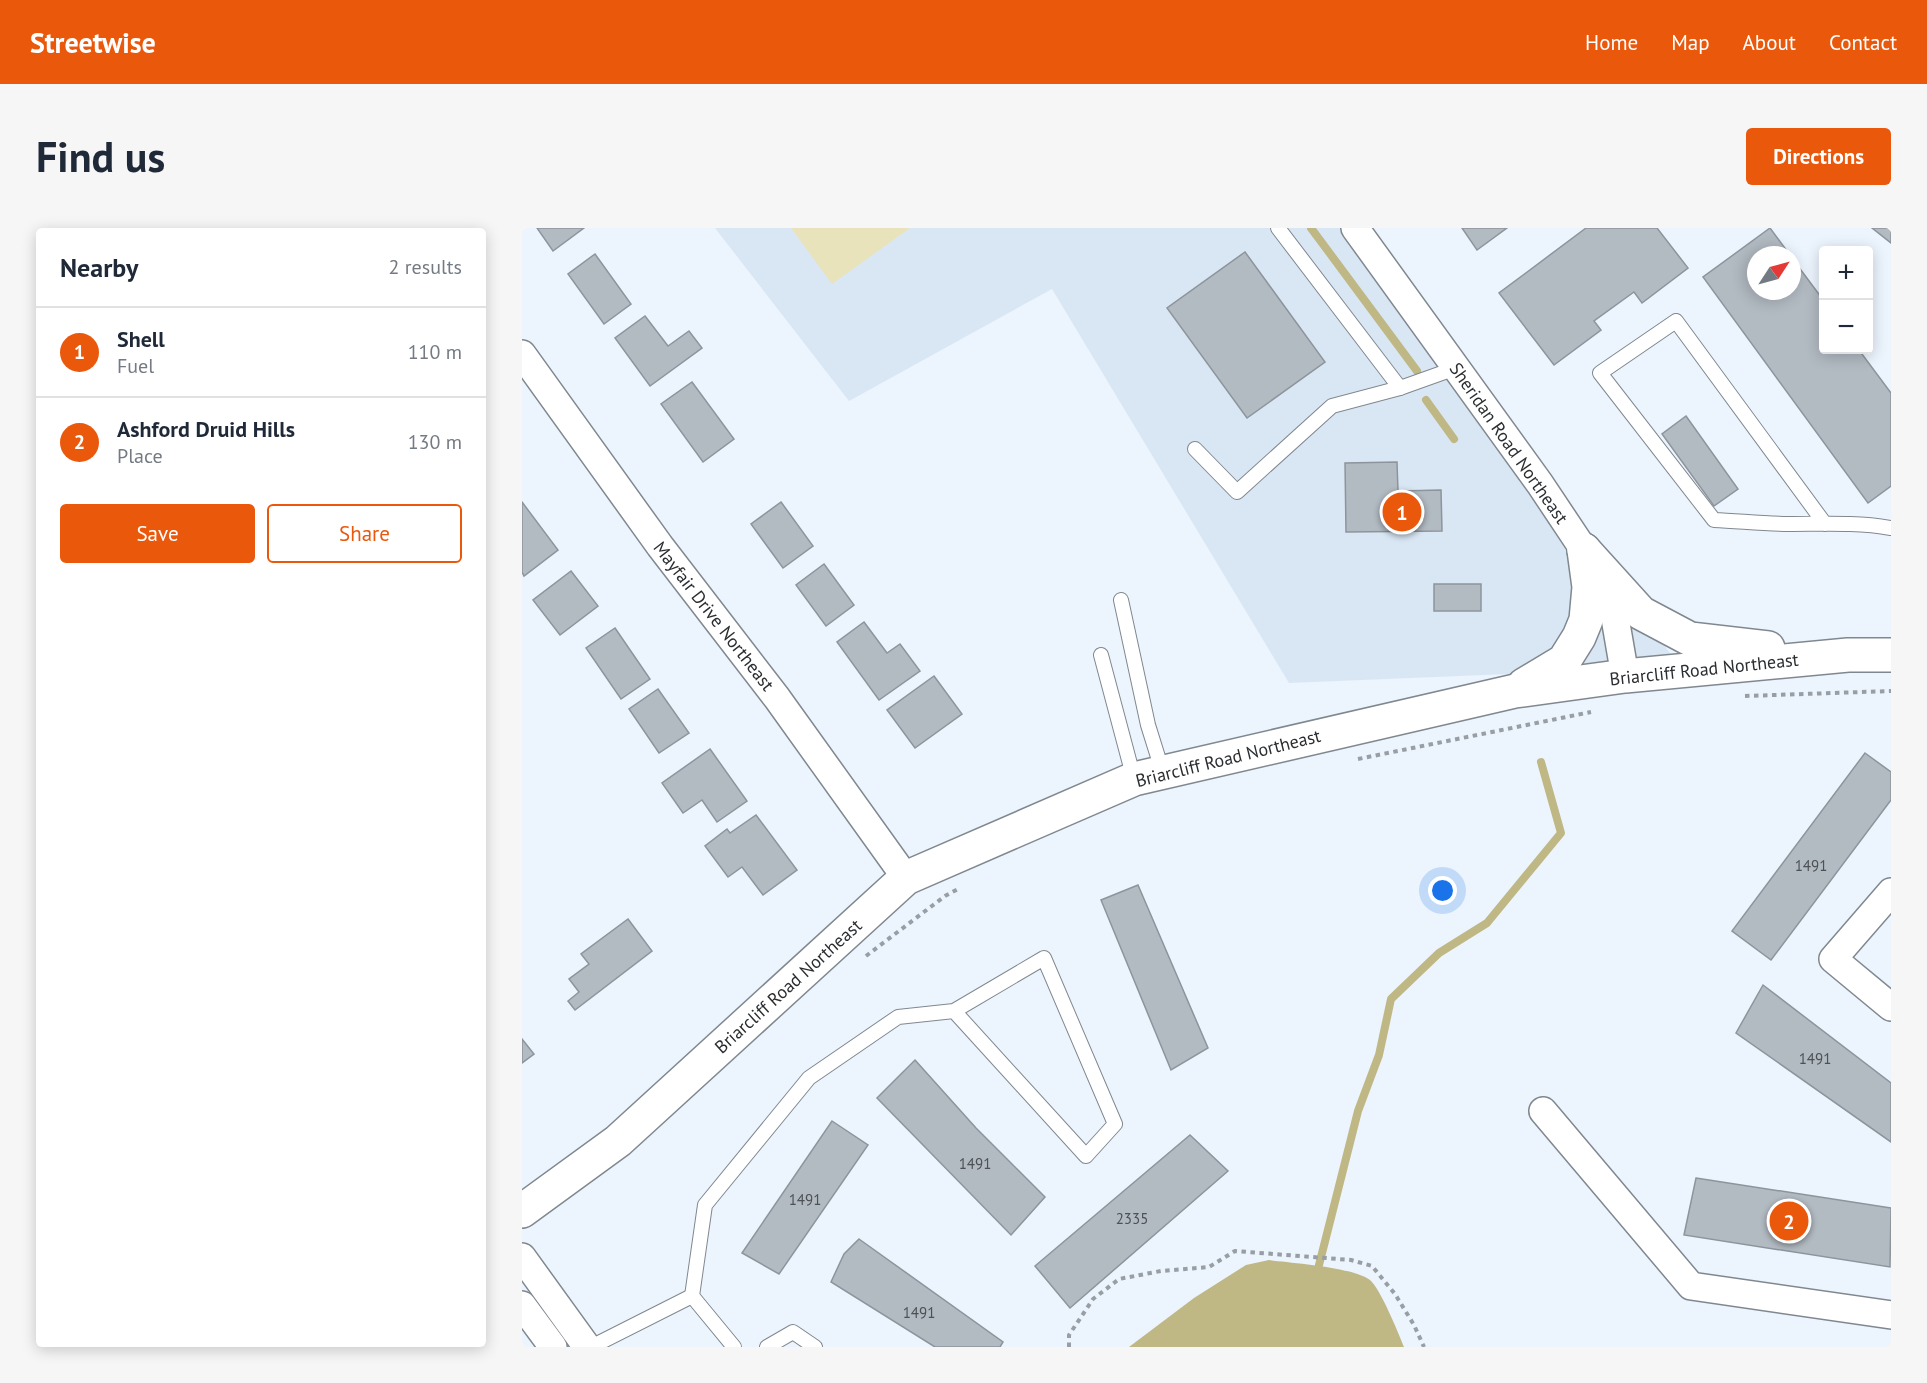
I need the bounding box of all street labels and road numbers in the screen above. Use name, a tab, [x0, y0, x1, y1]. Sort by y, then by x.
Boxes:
street label: Sheridan Road Northeast	[1445, 358, 1573, 528]
street label: Mayfair Drive Northeast	[649, 537, 779, 695]
street label: Briarcliff Road Northeast	[1608, 648, 1800, 690]
street label: Briarcliff Road Northeast	[1133, 724, 1323, 792]
street label: Briarcliff Road Northeast	[710, 914, 866, 1058]

